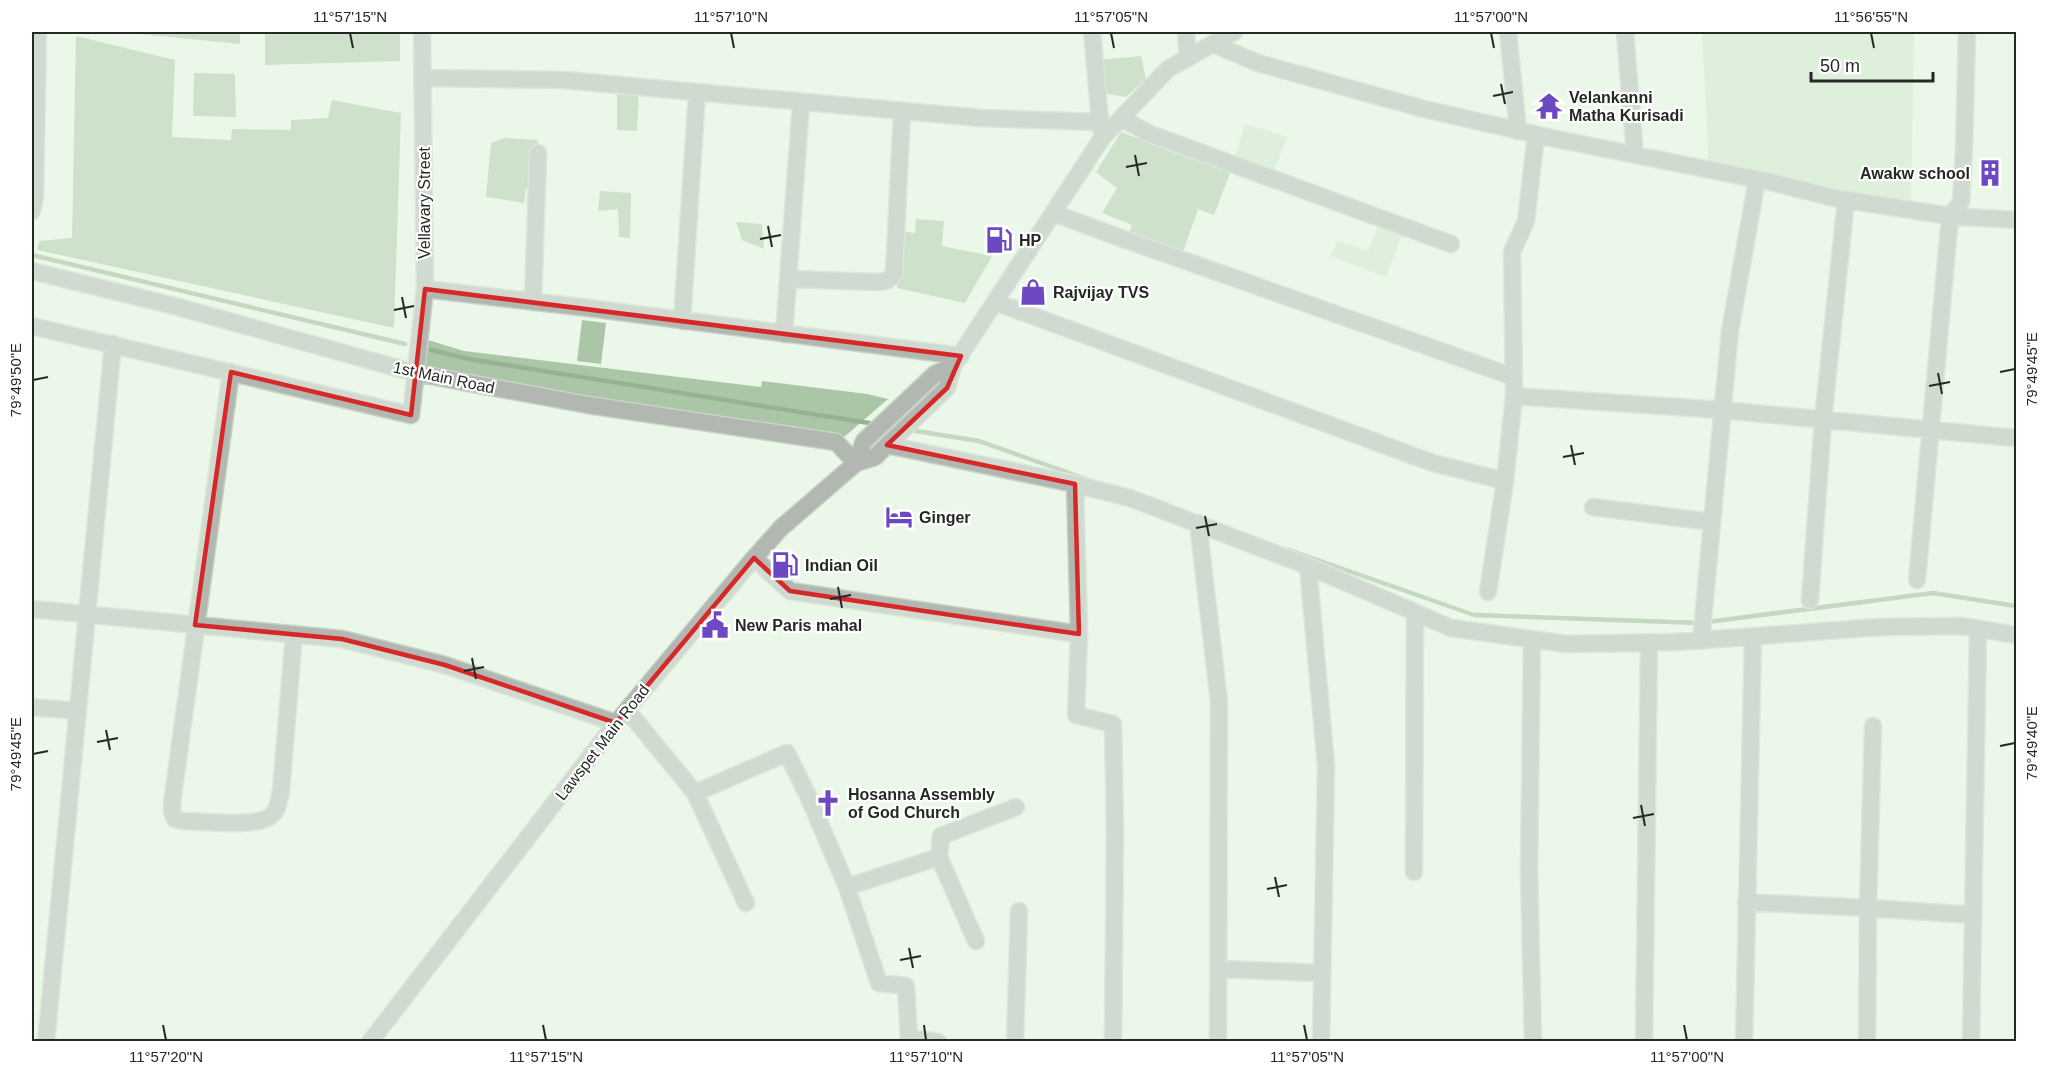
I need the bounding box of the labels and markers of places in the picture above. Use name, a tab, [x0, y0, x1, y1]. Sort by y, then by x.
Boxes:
place label: Velankanni Matha Kurisadi	[1569, 89, 1684, 124]
temple icon: Velankanni Matha Kurisadi	[1534, 91, 1564, 121]
building icon: Awakw school	[1975, 158, 2005, 188]
place label: Awakw school	[1860, 165, 1970, 182]
fuel station icon: HP	[984, 225, 1014, 255]
place label: HP	[1019, 232, 1042, 249]
shop icon: Rajvijay TVS	[1018, 277, 1048, 307]
place label: Rajvijay TVS	[1053, 284, 1149, 301]
hotel icon: Ginger	[884, 502, 914, 532]
place label: Ginger	[919, 509, 971, 526]
fuel station icon: Indian Oil	[770, 550, 800, 580]
place label: Indian Oil	[805, 557, 878, 574]
public building icon: New Paris mahal	[700, 610, 730, 640]
place label: New Paris mahal	[735, 617, 862, 634]
place label: Hosanna Assembly of God Church	[848, 786, 995, 821]
church icon: Hosanna Assembly of God Church	[813, 788, 843, 818]

